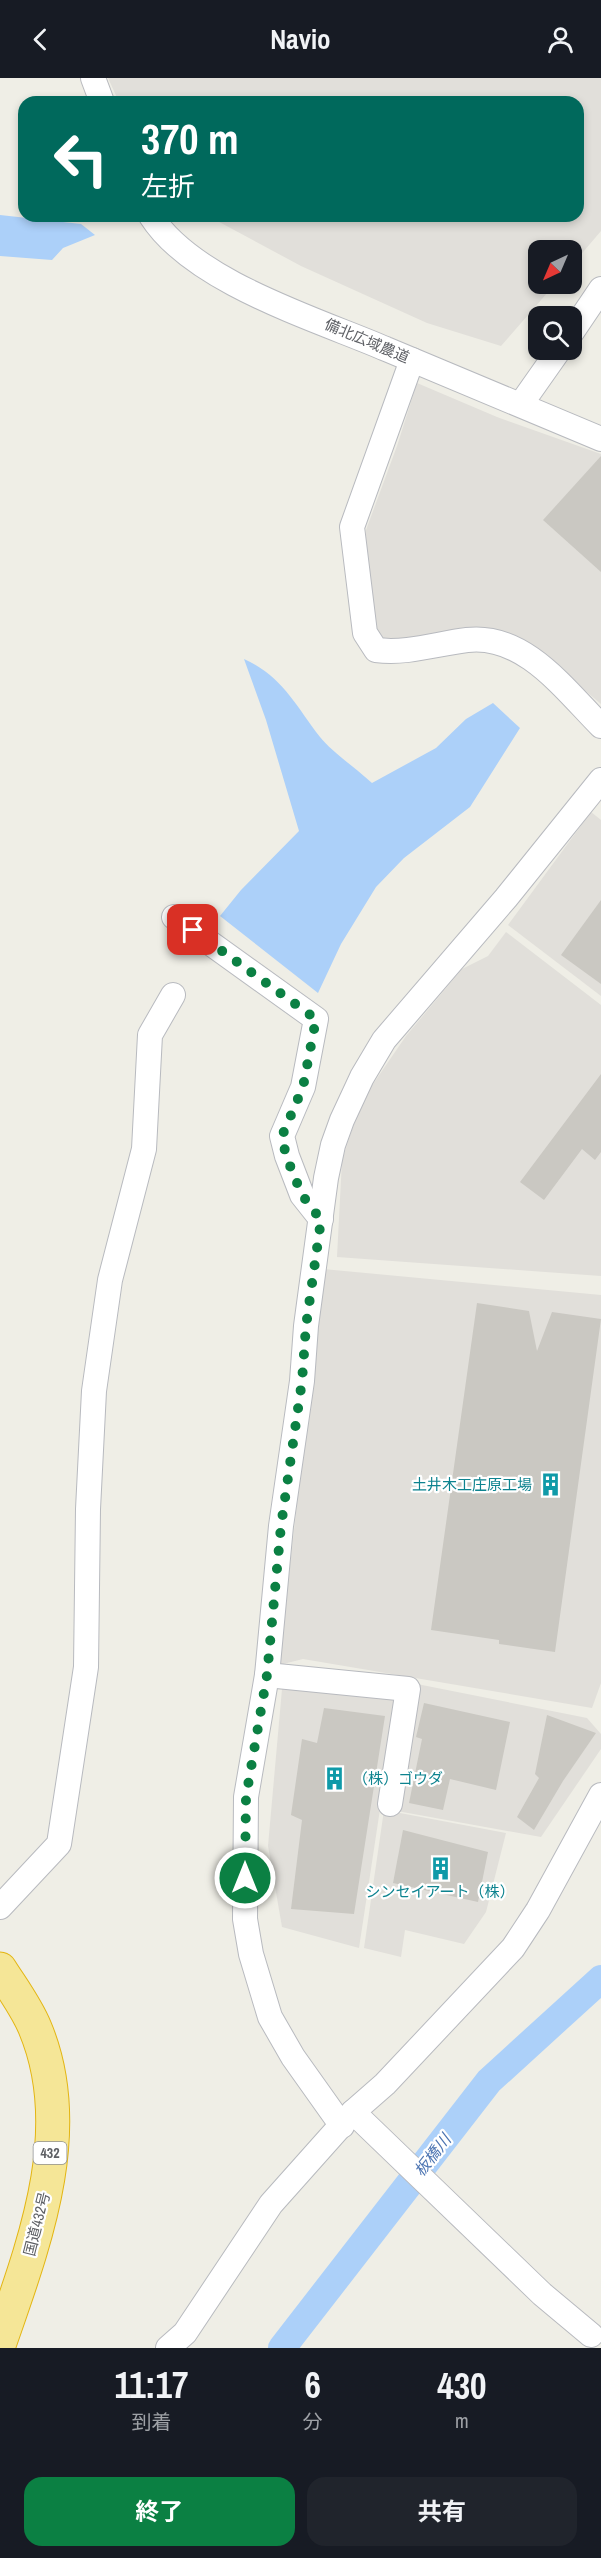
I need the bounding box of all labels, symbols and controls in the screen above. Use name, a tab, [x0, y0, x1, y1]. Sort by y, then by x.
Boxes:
text: Navio	[270, 21, 331, 57]
icon: back	[24, 23, 57, 56]
icon: person	[544, 23, 577, 56]
text: 370 m	[141, 111, 239, 167]
icon: left	[42, 120, 120, 198]
text: 左折	[141, 168, 195, 204]
north arrow	[528, 240, 582, 294]
map controls	[528, 240, 582, 360]
button: search	[528, 306, 582, 360]
street label: 備北広域農道	[322, 313, 413, 368]
pin	[167, 904, 218, 955]
icon: arrive	[176, 913, 209, 946]
building icon: 土井木工庄原工場	[537, 1472, 563, 1498]
place label: 土井木工庄原工場	[412, 1474, 532, 1495]
building icon: （株）ゴウダ	[322, 1766, 348, 1792]
place label: （株）ゴウダ	[353, 1768, 443, 1789]
position arrow	[213, 1846, 277, 1910]
building icon: シンセイアート（株）	[427, 1855, 453, 1881]
place label: シンセイアート（株）	[365, 1881, 515, 1902]
water label: 板橋川	[409, 2128, 457, 2181]
road number: 432	[34, 2142, 66, 2164]
street label: 国道432号	[18, 2190, 55, 2258]
text: 11:17	[114, 2361, 188, 2409]
text: 6	[305, 2361, 321, 2409]
text: 430	[437, 2362, 487, 2410]
text: m	[455, 2407, 469, 2434]
text: 到着	[131, 2408, 171, 2435]
text: 分	[303, 2408, 323, 2435]
button: 終了	[24, 2477, 295, 2546]
button: 共有	[307, 2477, 577, 2546]

